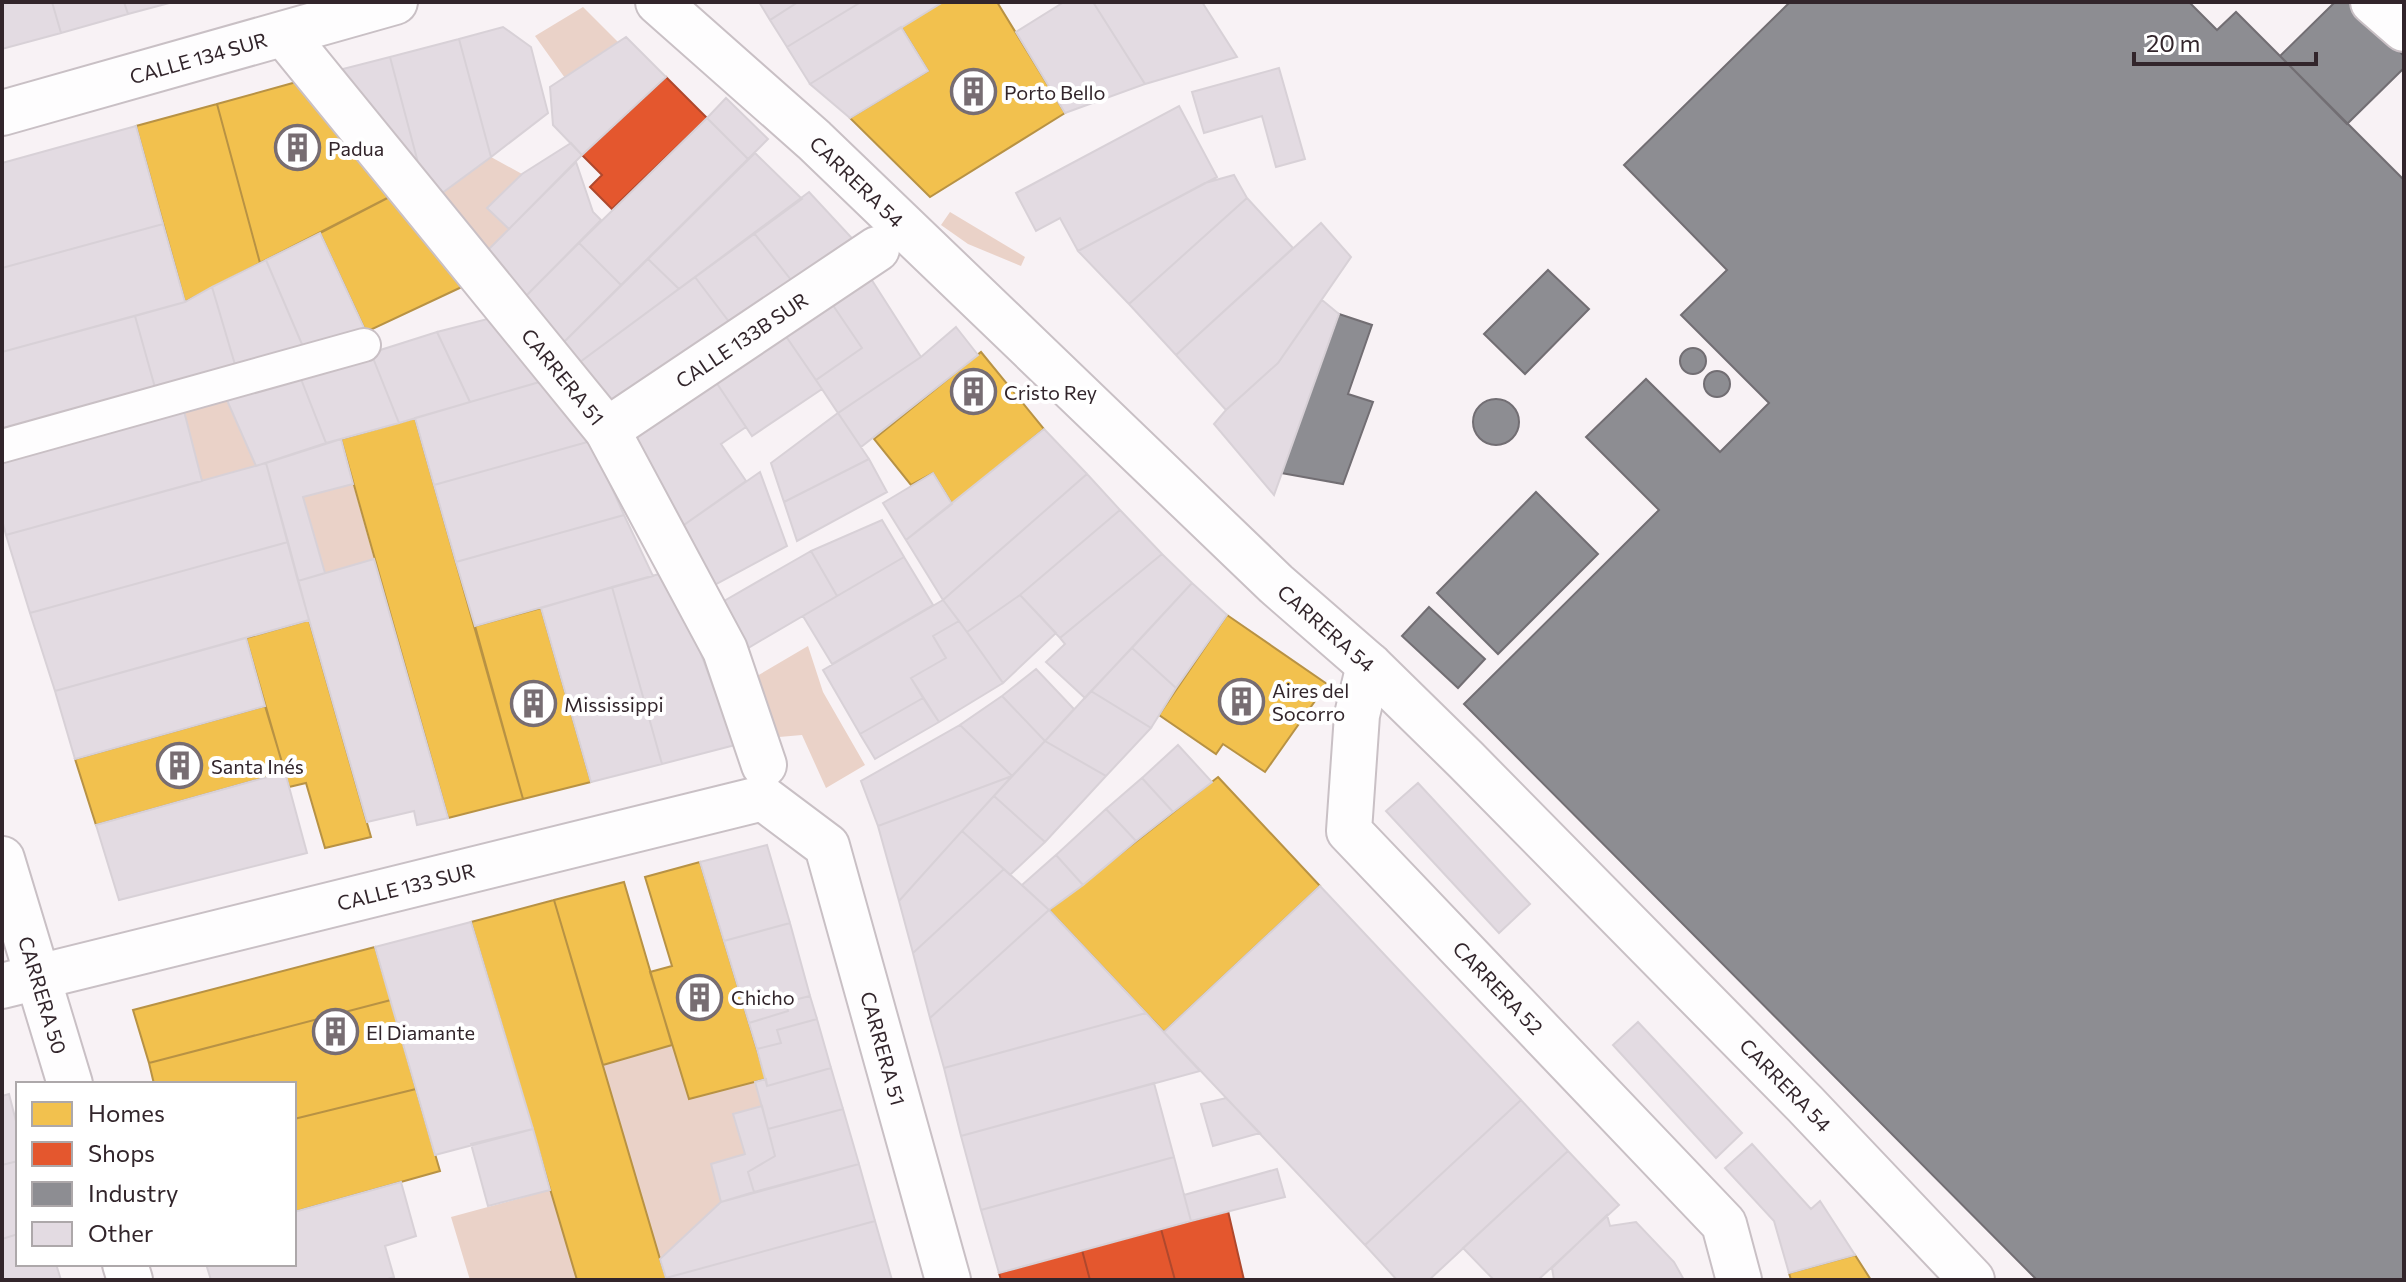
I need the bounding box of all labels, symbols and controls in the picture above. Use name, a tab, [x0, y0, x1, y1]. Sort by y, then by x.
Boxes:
scale bar	[2134, 16, 2316, 66]
street label: CALLE 134 SUR	[127, 27, 270, 88]
text: 20 m	[2146, 28, 2200, 57]
building icon: Porto Bello	[949, 68, 997, 116]
place label: Porto Bello	[1004, 80, 1106, 104]
building icon: Padua	[273, 124, 321, 172]
street label: CARRERA 54	[805, 131, 909, 232]
place label: Padua	[328, 136, 384, 160]
street label: CALLE 133B SUR	[671, 287, 812, 393]
street label: CARRERA 51	[517, 323, 610, 430]
building icon: Cristo Rey	[949, 368, 997, 416]
place label: Cristo Rey	[1004, 380, 1097, 404]
street label: CARRERA 54	[1273, 579, 1380, 677]
building icon: Aires del Socorro	[1217, 677, 1265, 725]
place label: Aires del Socorro	[1272, 678, 1349, 725]
building icon: Mississippi	[509, 680, 557, 728]
place label: Mississippi	[564, 692, 664, 716]
building icon: Santa Inés	[156, 742, 204, 790]
place label: Santa Inés	[211, 754, 304, 778]
street label: CALLE 133 SUR	[334, 858, 477, 915]
street label: CARRERA 50	[14, 933, 72, 1057]
street label: CARRERA 52	[1448, 936, 1548, 1039]
building icon: Chicho	[676, 973, 724, 1021]
place label: Chicho	[731, 985, 795, 1009]
street label: CARRERA 51	[856, 989, 911, 1108]
building icon: El Diamante	[311, 1008, 359, 1056]
place label: El Diamante	[366, 1020, 475, 1044]
street label: CARRERA 54	[1735, 1033, 1837, 1136]
legend	[16, 1082, 296, 1266]
text: Homes	[88, 1098, 165, 1127]
text: Shops	[88, 1138, 155, 1167]
text: Industry	[88, 1178, 178, 1207]
text: Other	[88, 1218, 154, 1247]

